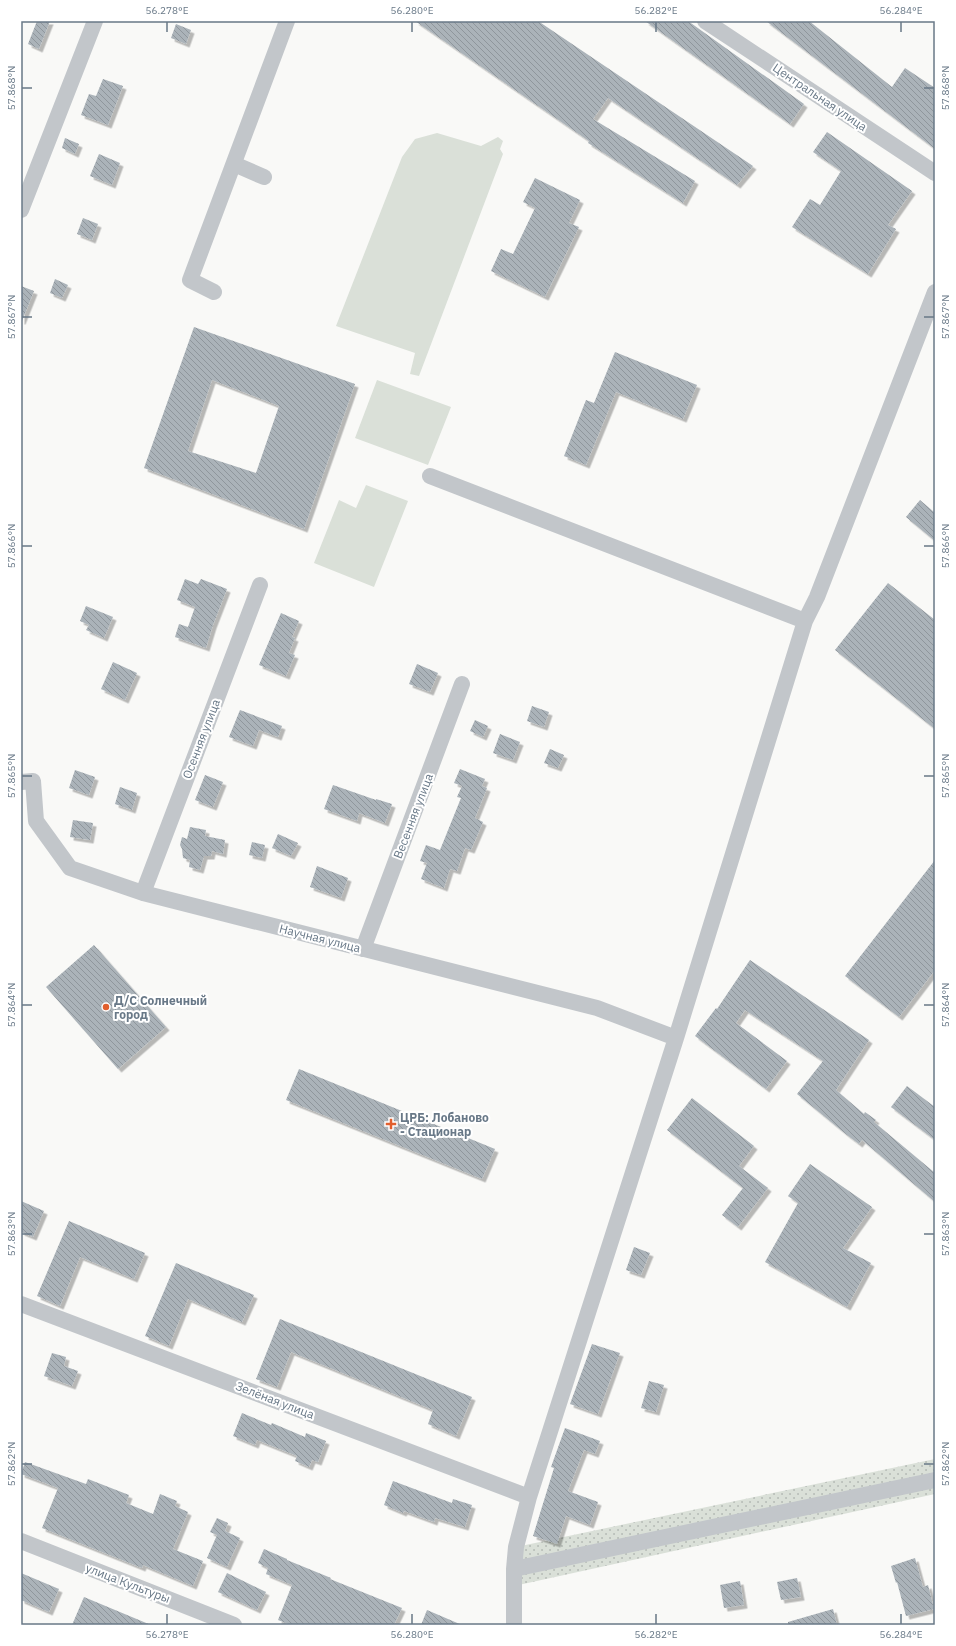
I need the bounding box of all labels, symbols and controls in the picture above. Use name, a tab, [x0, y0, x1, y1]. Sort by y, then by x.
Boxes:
text: 56.278°E	[145, 4, 189, 17]
text: 56.280°E	[390, 4, 434, 17]
text: 56.282°E	[634, 4, 678, 17]
text: 56.284°E	[879, 4, 923, 17]
street label: Центральная улица	[770, 60, 870, 134]
text: 57.868°N	[5, 66, 18, 110]
text: 57.868°N	[939, 66, 952, 110]
text: 57.867°N	[5, 295, 18, 339]
text: 57.867°N	[939, 295, 952, 339]
text: 57.866°N	[5, 524, 18, 568]
text: 57.866°N	[939, 524, 952, 568]
street label: Осенняя улица	[179, 697, 223, 781]
text: 57.865°N	[5, 754, 18, 798]
text: 57.865°N	[939, 754, 952, 798]
street label: Весенняя улица	[390, 771, 436, 861]
street label: Научная улица	[278, 921, 363, 955]
text: 57.864°N	[5, 983, 18, 1027]
text: 57.864°N	[939, 983, 952, 1027]
place label: Д/С Солнечный город	[114, 993, 207, 1022]
marker: Д/С Солнечный город	[101, 1002, 111, 1012]
place label: ЦРБ: Лобаново - Стационар	[400, 1110, 489, 1139]
marker: ЦРБ: Лобаново - Стационар	[385, 1118, 397, 1130]
text: 57.863°N	[5, 1212, 18, 1256]
text: 57.863°N	[939, 1212, 952, 1256]
street label: Зелёная улица	[234, 1378, 317, 1422]
text: 57.862°N	[5, 1442, 18, 1486]
text: 57.862°N	[939, 1442, 952, 1486]
street label: улица Культуры	[84, 1560, 172, 1606]
text: 56.278°E	[145, 1628, 189, 1641]
text: 56.280°E	[390, 1628, 434, 1641]
text: 56.282°E	[634, 1628, 678, 1641]
text: 56.284°E	[879, 1628, 923, 1641]

